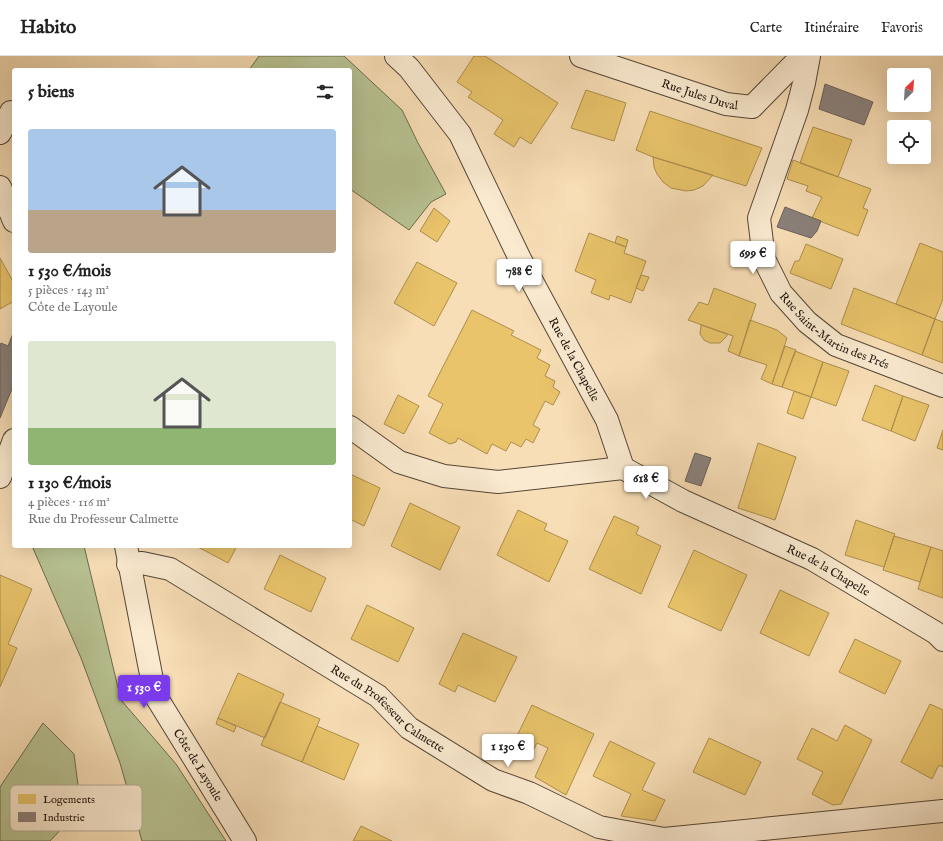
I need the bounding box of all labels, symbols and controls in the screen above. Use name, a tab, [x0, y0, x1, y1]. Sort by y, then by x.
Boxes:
text: Habito	[20, 16, 76, 40]
text: Carte	[750, 19, 782, 37]
text: Itinéraire	[804, 19, 859, 37]
text: Favoris	[881, 19, 923, 37]
north arrow	[887, 68, 931, 112]
map controls	[887, 68, 931, 164]
street label: Rue Jules Duval	[659, 76, 739, 113]
icon: filters	[314, 81, 336, 103]
text: 5 biens	[28, 82, 74, 103]
button: locate	[887, 120, 931, 164]
icon: home	[146, 155, 218, 227]
pin: 699 €	[725, 241, 781, 275]
text: 699 €	[739, 245, 767, 262]
pin: 788 €	[491, 259, 547, 293]
text: 1 530 €/mois	[28, 261, 111, 282]
text: 788 €	[506, 263, 532, 280]
text: 5 pièces · 143 m²	[28, 282, 109, 299]
street label: Rue Saint-Martin des Prés	[776, 289, 891, 373]
text: Côte de Layoule	[28, 299, 117, 316]
street label: Rue de la Chapelle	[545, 315, 603, 405]
icon: home	[146, 367, 218, 439]
pin: 618 €	[618, 466, 674, 500]
text: 618 €	[633, 470, 659, 487]
text: 1 130 €/mois	[28, 473, 111, 494]
text: 4 pièces · 116 m²	[28, 494, 110, 511]
text: Rue du Professeur Calmette	[28, 511, 179, 528]
street label: Rue de la Chapelle	[784, 542, 873, 600]
street label: Rue du Professeur Calmette	[328, 662, 448, 756]
pin: 1 530 €	[107, 675, 181, 709]
text: 1 530 €	[127, 679, 161, 696]
street label: Côte de Layoule	[170, 726, 226, 805]
pin: 1 130 €	[471, 734, 545, 768]
text: 1 130 €	[491, 738, 525, 755]
legend	[10, 785, 142, 831]
text: Logements	[43, 793, 95, 807]
text: Industrie	[43, 811, 85, 825]

